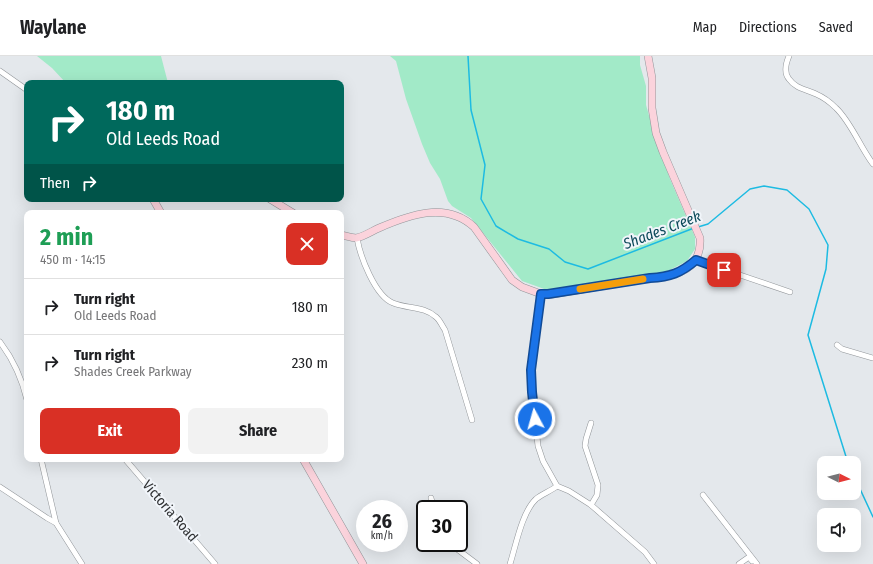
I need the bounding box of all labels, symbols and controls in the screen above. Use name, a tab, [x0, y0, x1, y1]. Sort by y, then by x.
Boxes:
text: Waylane	[20, 16, 86, 39]
text: Map	[693, 19, 717, 36]
text: Directions	[739, 19, 797, 36]
text: Saved	[819, 19, 853, 36]
text: 180 m	[106, 94, 175, 127]
icon: right	[40, 96, 92, 148]
text: Old Leeds Road	[106, 128, 220, 150]
icon: right	[78, 172, 100, 194]
text: Then	[40, 174, 70, 192]
water label: Shades Creek	[620, 207, 704, 253]
text: 2 min	[40, 223, 93, 251]
button: close	[286, 223, 328, 265]
text: 450 m · 14:15	[40, 252, 105, 267]
pin	[707, 253, 741, 287]
icon: arrive	[713, 259, 735, 281]
text: Turn right	[74, 290, 135, 308]
icon: right	[40, 296, 62, 318]
text: 180 m	[292, 298, 328, 316]
text: Old Leeds Road	[74, 308, 156, 323]
text: Turn right	[74, 346, 135, 364]
icon: right	[40, 352, 62, 374]
text: 230 m	[292, 354, 328, 372]
text: Shades Creek Parkway	[74, 364, 192, 379]
position arrow	[514, 398, 556, 440]
button: Exit	[40, 408, 180, 454]
button: Share	[188, 408, 328, 454]
north arrow	[817, 456, 861, 500]
map controls	[817, 456, 861, 552]
street label: Victoria Road	[139, 477, 201, 545]
speed limit sign: 30	[416, 500, 468, 552]
button: sound	[817, 508, 861, 552]
text: 26	[372, 509, 392, 533]
text: km/h	[371, 530, 393, 542]

